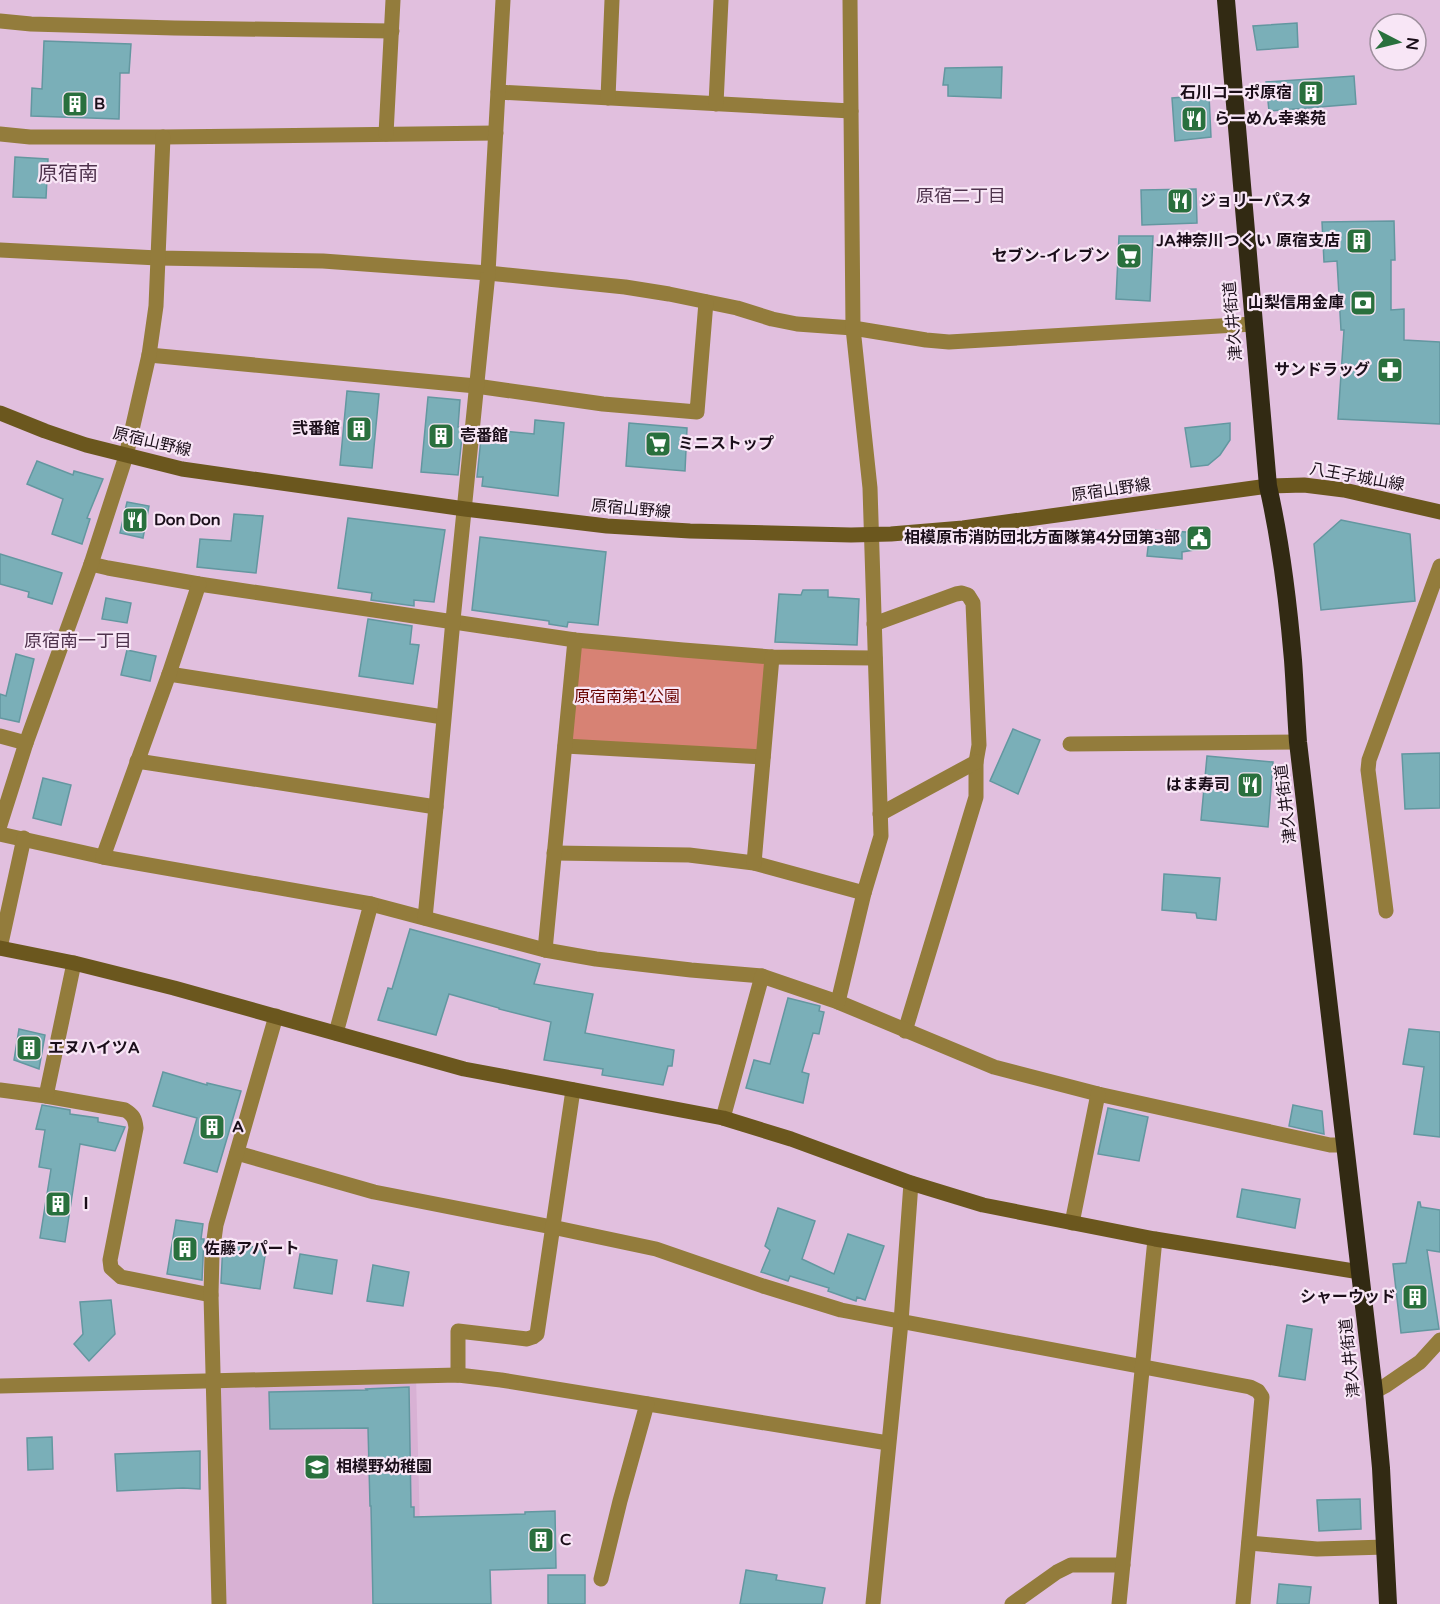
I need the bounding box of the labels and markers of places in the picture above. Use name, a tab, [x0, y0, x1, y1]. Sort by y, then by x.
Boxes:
building icon: 石川コーポ原宿	[1296, 78, 1326, 108]
place label: 石川コーポ原宿	[1180, 83, 1292, 103]
building icon: B	[60, 89, 90, 119]
place label: B	[94, 94, 105, 114]
restaurant icon: らーめん幸楽苑	[1179, 104, 1209, 134]
place label: らーめん幸楽苑	[1214, 109, 1326, 129]
restaurant icon: ジョリーパスタ	[1165, 186, 1195, 216]
place label: ジョリーパスタ	[1200, 191, 1312, 211]
building icon: JA神奈川つくい 原宿支店	[1344, 226, 1374, 256]
place label: JA神奈川つくい 原宿支店	[1155, 231, 1340, 251]
supermarket icon: セブン-イレブン	[1114, 241, 1144, 271]
place label: セブン-イレブン	[991, 246, 1110, 266]
bank icon: 山梨信用金庫	[1348, 288, 1378, 318]
place label: 山梨信用金庫	[1248, 293, 1344, 313]
pharmacy icon: サンドラッグ	[1375, 355, 1405, 385]
place label: サンドラッグ	[1274, 360, 1370, 380]
building icon: 弐番館	[344, 414, 374, 444]
place label: 弐番館	[292, 419, 340, 439]
building icon: 壱番館	[426, 421, 456, 451]
place label: 壱番館	[460, 426, 508, 446]
supermarket icon: ミニストップ	[643, 429, 673, 459]
place label: ミニストップ	[678, 434, 774, 454]
restaurant icon: Don Don	[120, 505, 150, 535]
place label: Don Don	[154, 510, 221, 530]
public building icon: 相模原市消防団北方面隊第4分団第3部	[1184, 523, 1214, 553]
place label: 相模原市消防団北方面隊第4分団第3部	[904, 528, 1180, 548]
restaurant icon: はま寿司	[1235, 770, 1265, 800]
place label: はま寿司	[1166, 775, 1230, 795]
building icon: エヌハイツA	[14, 1033, 44, 1063]
place label: エヌハイツA	[48, 1038, 140, 1058]
building icon: A	[197, 1112, 227, 1142]
place label: A	[232, 1117, 244, 1137]
building icon: Ⅰ	[43, 1189, 73, 1219]
place label: Ⅰ	[78, 1194, 94, 1214]
building icon: 佐藤アパート	[170, 1234, 200, 1264]
place label: 佐藤アパート	[203, 1239, 300, 1259]
building icon: シャーウッド	[1400, 1282, 1430, 1312]
place label: シャーウッド	[1300, 1287, 1396, 1307]
school or university icon: 相模野幼稚園	[302, 1452, 332, 1482]
place label: 相模野幼稚園	[336, 1457, 432, 1477]
building icon: C	[526, 1525, 556, 1555]
place label: C	[560, 1530, 571, 1550]

